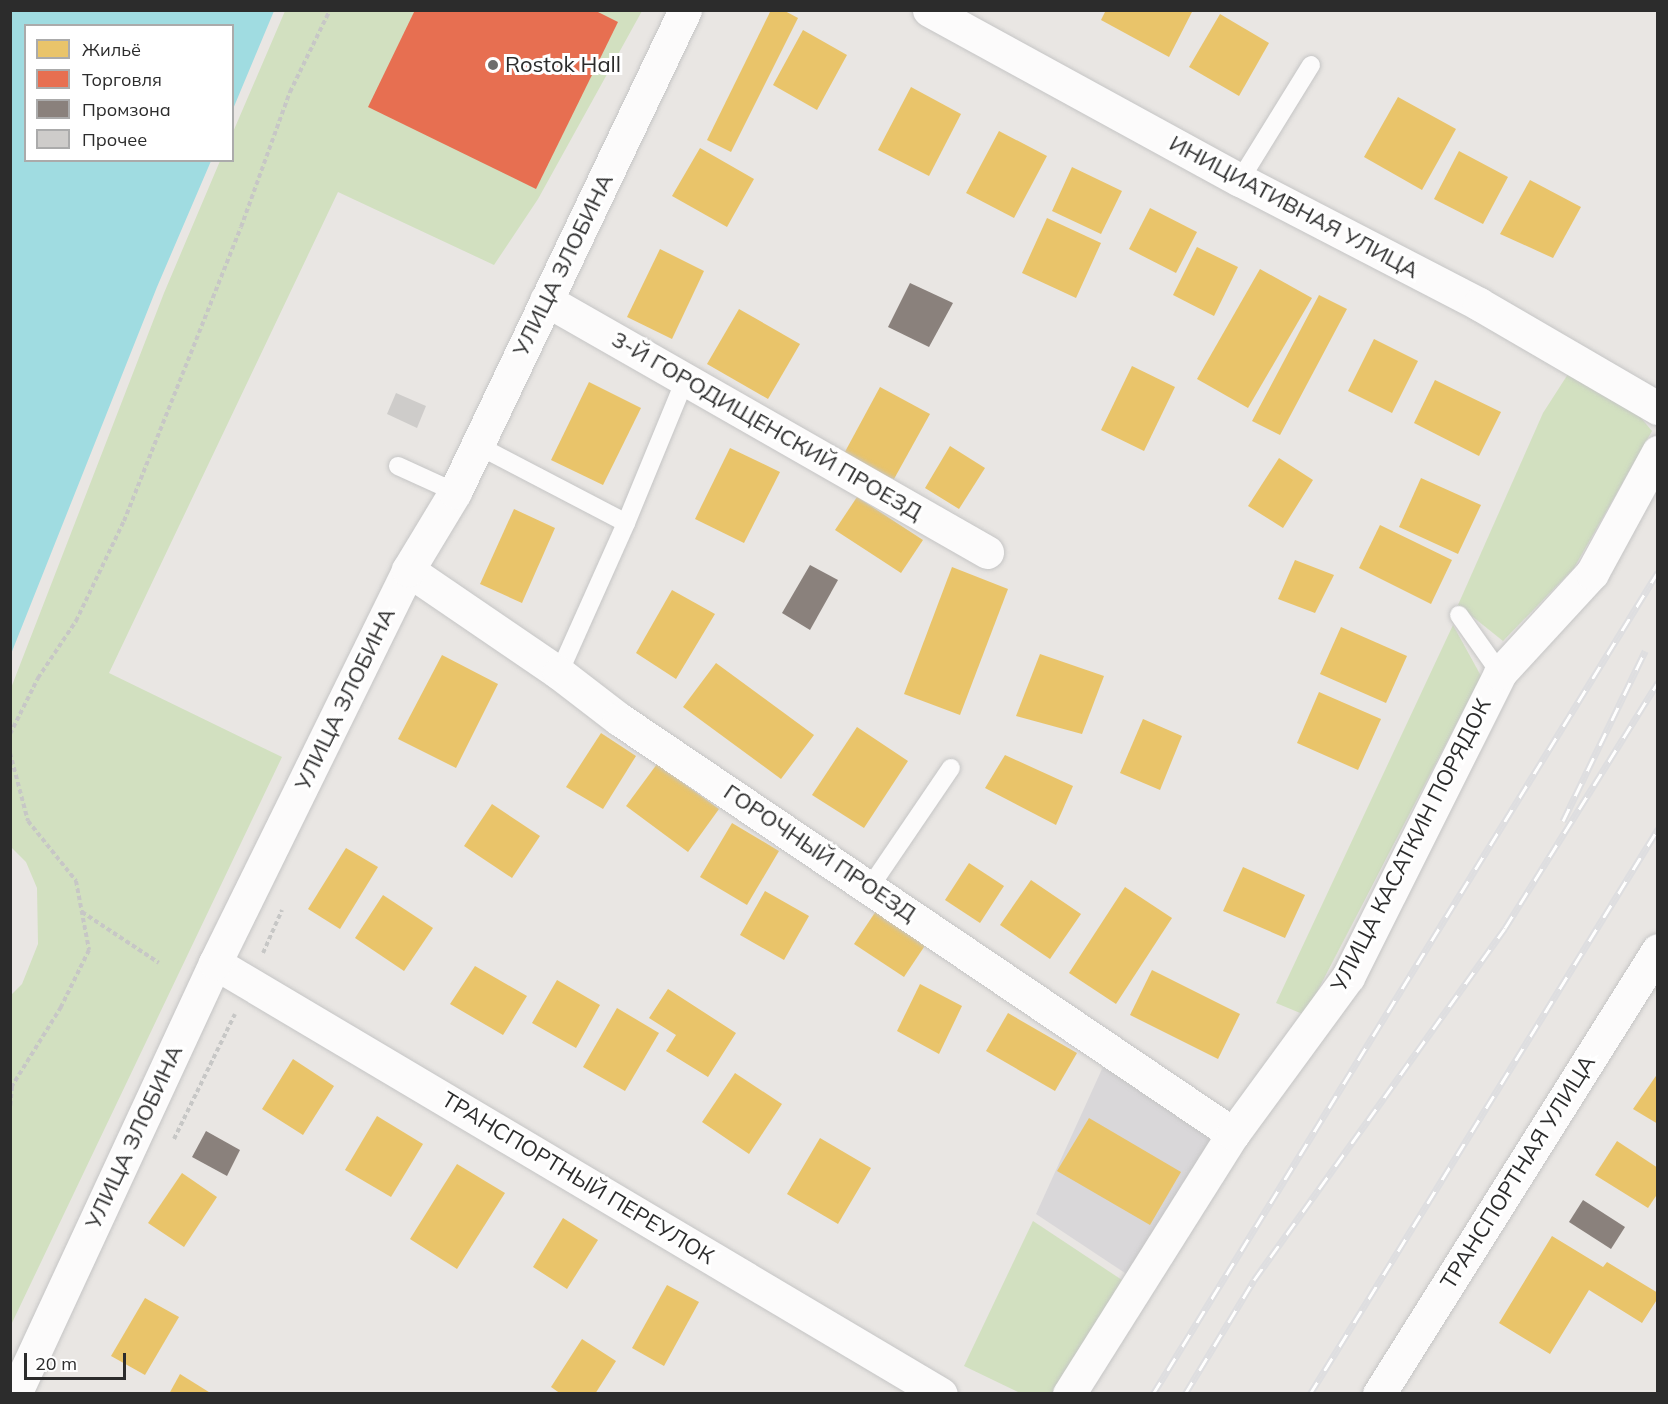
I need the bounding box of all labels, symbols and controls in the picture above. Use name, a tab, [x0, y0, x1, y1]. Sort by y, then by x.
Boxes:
legend	[24, 24, 234, 162]
text: Жильё	[82, 38, 141, 61]
place label: Rostok Hall	[505, 52, 621, 78]
marker: Rostok Hall	[486, 58, 500, 72]
text: Торговля	[82, 68, 162, 91]
text: Промзона	[82, 98, 171, 121]
text: Прочее	[82, 128, 147, 151]
street label: ИНИЦИАТИВНАЯ УЛИЦА	[1165, 130, 1423, 284]
street label: УЛИЦА ЗЛОБИНА	[507, 170, 619, 360]
street label: 3-Й ГОРОДИЩЕНСКИЙ ПРОЕЗД	[607, 326, 927, 526]
street label: УЛИЦА ЗЛОБИНА	[289, 604, 401, 794]
street label: УЛИЦА КАСАТКИН ПОРЯДОК	[1325, 694, 1497, 996]
street label: ГОРОЧНЫЙ ПРОЕЗД	[719, 779, 921, 927]
street label: УЛИЦА ЗЛОБИНА	[80, 1041, 188, 1233]
street label: ТРАНСПОРТНАЯ УЛИЦА	[1435, 1050, 1601, 1294]
street label: ТРАНСПОРТНЫЙ ПЕРЕУЛОК	[437, 1086, 719, 1270]
scale bar	[27, 1341, 129, 1379]
text: 20 m	[35, 1352, 77, 1375]

